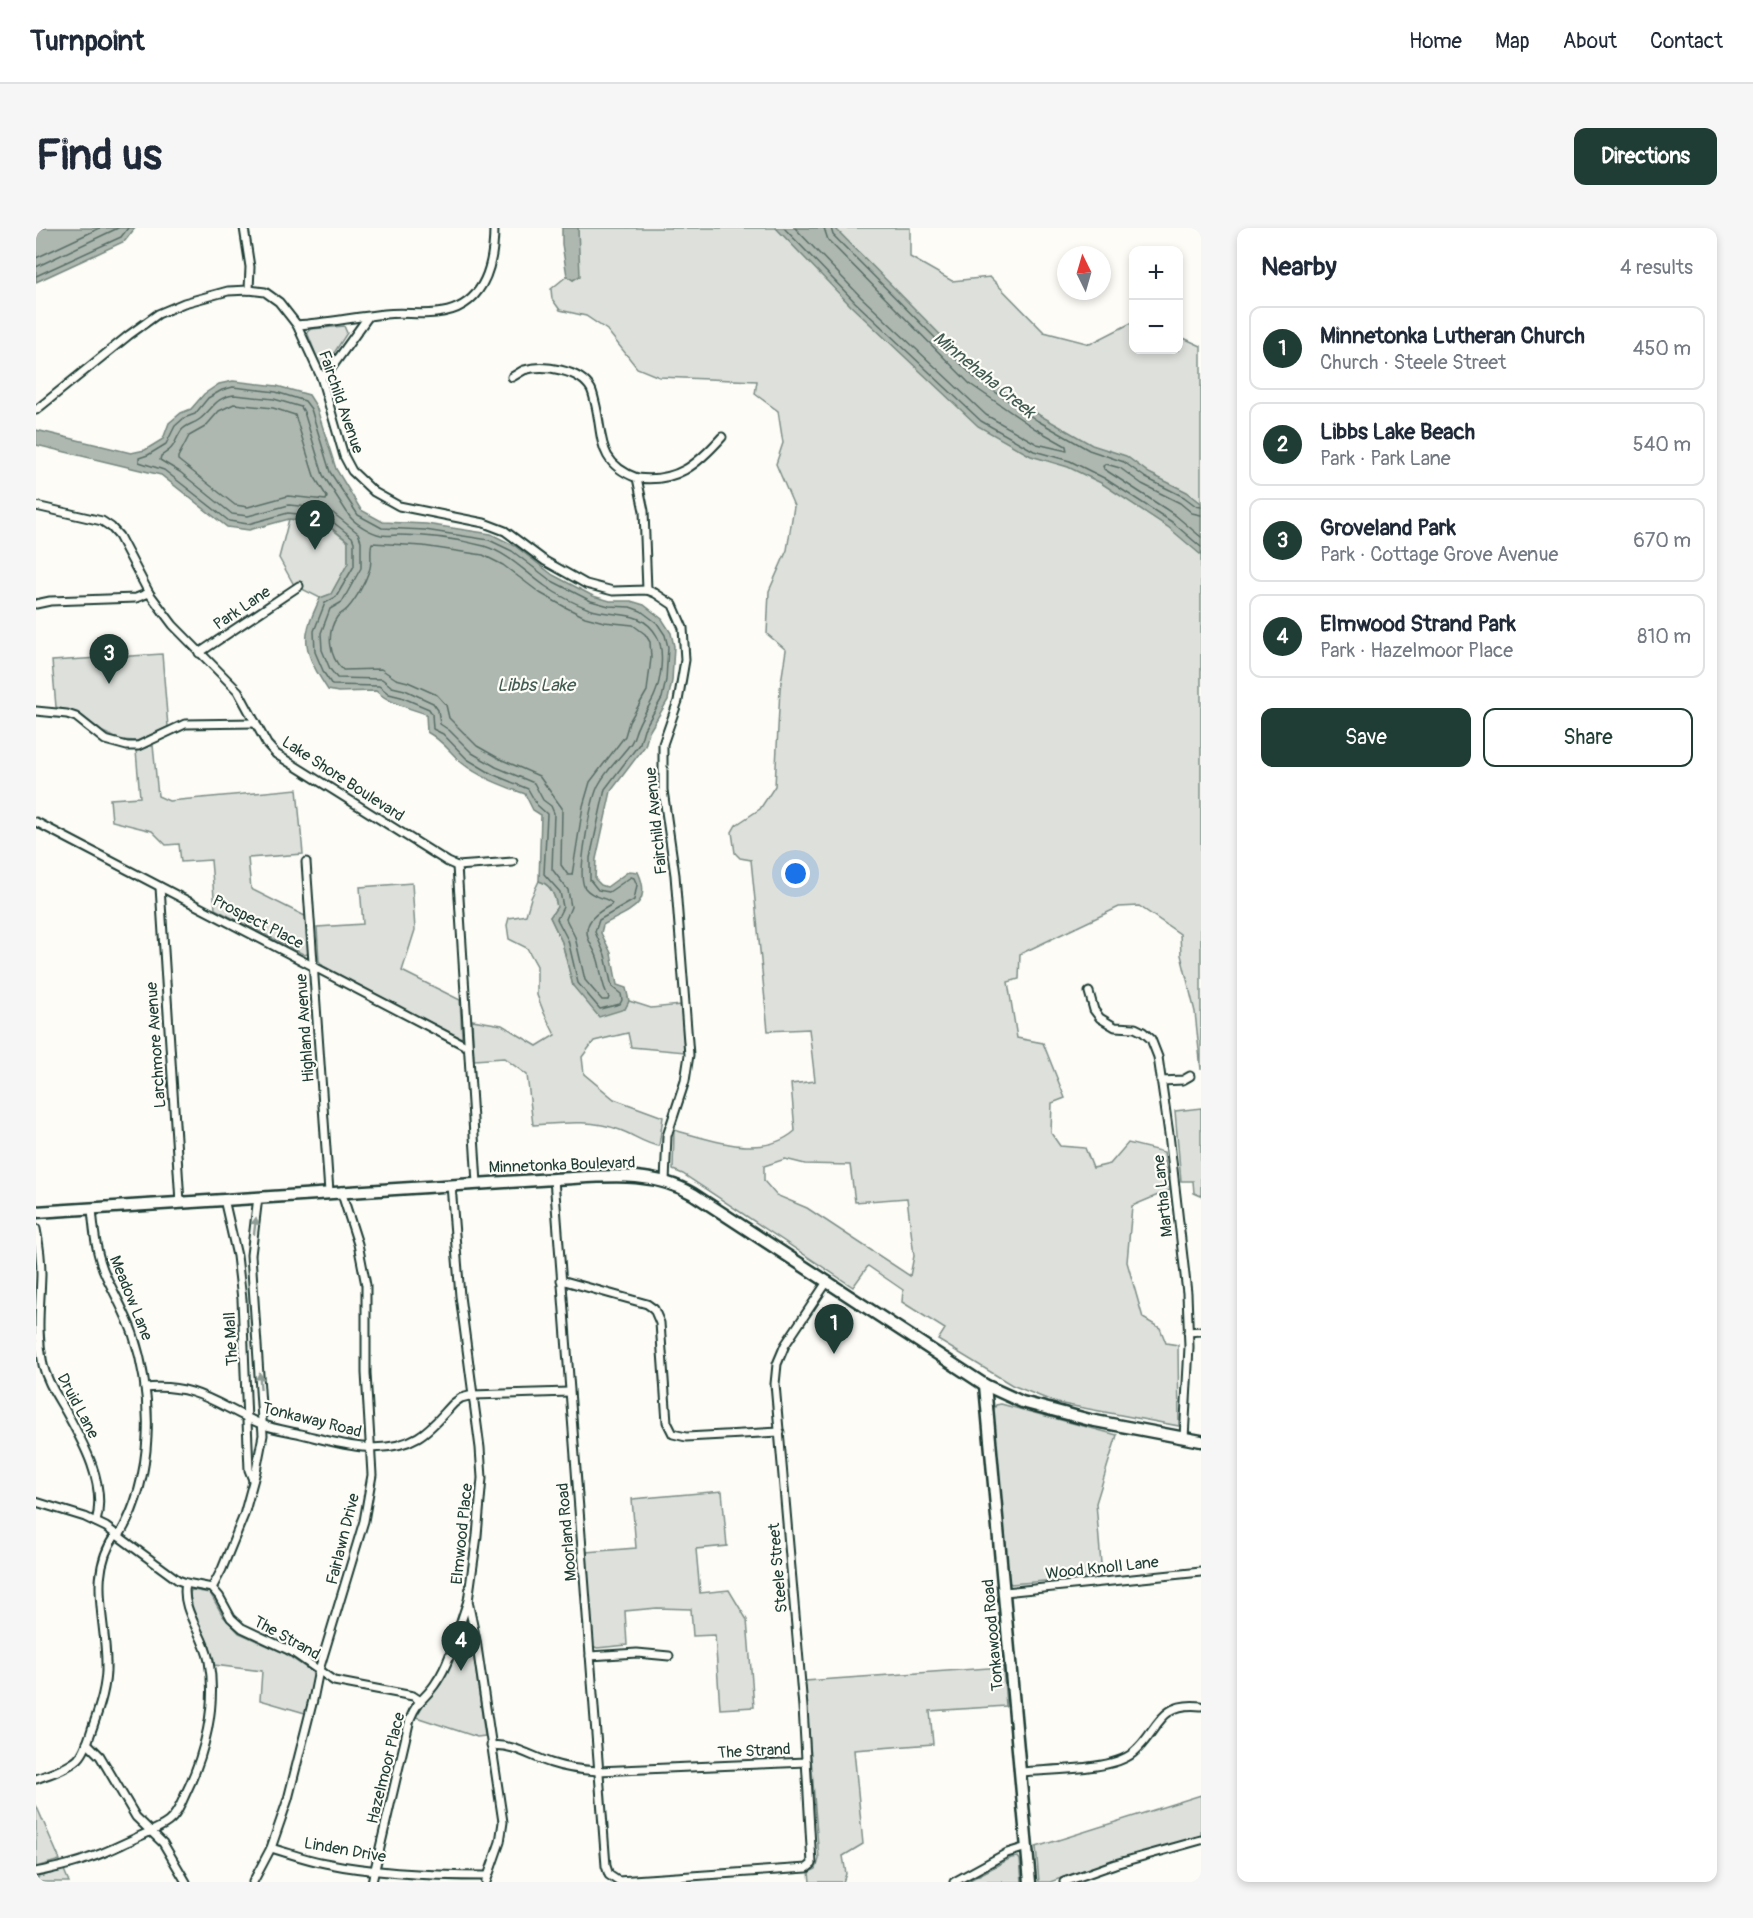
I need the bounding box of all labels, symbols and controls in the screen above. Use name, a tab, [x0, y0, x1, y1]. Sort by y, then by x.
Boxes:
text: Turnpoint	[30, 24, 144, 59]
text: Home	[1409, 28, 1462, 55]
text: Map	[1495, 28, 1530, 55]
text: About	[1563, 28, 1617, 55]
text: Contact	[1650, 28, 1723, 55]
button: Directions	[1574, 128, 1717, 185]
text: Find us	[36, 130, 162, 182]
north arrow	[1057, 246, 1111, 300]
map controls	[1129, 246, 1183, 354]
button: +	[1129, 246, 1183, 300]
text: Nearby	[1261, 251, 1337, 283]
text: 4 results	[1620, 255, 1693, 280]
button: −	[1129, 300, 1183, 354]
text: Minnetonka Lutheran Church	[1320, 322, 1585, 350]
water label: Minnehaha Creek	[928, 327, 1041, 424]
text: 1	[1279, 336, 1286, 361]
text: 450 m	[1633, 336, 1691, 361]
street label: Fairchild Avenue	[314, 348, 368, 456]
text: Church · Steele Street	[1320, 350, 1506, 375]
text: Libbs Lake Beach	[1320, 418, 1475, 446]
text: 2	[1277, 432, 1288, 457]
text: 540 m	[1633, 432, 1691, 457]
text: Park · Park Lane	[1320, 446, 1451, 471]
pin: 2	[296, 500, 334, 550]
text: Groveland Park	[1320, 514, 1456, 542]
text: 3	[1277, 528, 1288, 553]
text: 670 m	[1633, 528, 1691, 553]
text: Park · Cottage Grove Avenue	[1320, 542, 1558, 567]
street label: Park Lane	[210, 582, 274, 634]
text: Elmwood Strand Park	[1320, 610, 1516, 638]
text: 4	[1277, 624, 1288, 649]
text: 810 m	[1637, 624, 1691, 649]
pin: 3	[90, 634, 128, 684]
text: Park · Hazelmoor Place	[1320, 638, 1513, 663]
water label: Libbs Lake	[497, 674, 577, 697]
button: Save	[1261, 708, 1471, 767]
button: Share	[1483, 708, 1693, 767]
street label: Lake Shore Boulevard	[278, 732, 408, 826]
street label: Fairchild Avenue	[640, 766, 672, 876]
your location	[781, 859, 810, 888]
street label: Prospect Place	[209, 891, 307, 953]
street label: Highland Avenue	[291, 973, 319, 1083]
street label: Larchmore Avenue	[142, 981, 170, 1109]
street label: Minnetonka Boulevard	[488, 1152, 636, 1178]
street label: Martha Lane	[1149, 1154, 1177, 1238]
one-way arrow	[250, 1216, 259, 1235]
street label: Meadow Lane	[105, 1253, 157, 1344]
pin: 1	[814, 1304, 854, 1354]
street label: The Mall	[220, 1311, 242, 1367]
street label: Druid Lane	[53, 1370, 104, 1442]
one-way arrow	[255, 1371, 265, 1390]
street label: Tonkaway Road	[260, 1398, 364, 1442]
street label: Elmwood Place	[447, 1482, 477, 1586]
street label: Moorland Road	[553, 1482, 581, 1582]
street label: Fairlawn Drive	[322, 1491, 364, 1587]
street label: Steele Street	[764, 1522, 792, 1614]
street label: Wood Knoll Lane	[1044, 1552, 1160, 1584]
street label: Tonkawood Road	[978, 1578, 1008, 1692]
street label: The Strand	[250, 1612, 324, 1664]
pin: 4	[442, 1622, 480, 1671]
street label: Hazelmoor Place	[362, 1710, 410, 1826]
street label: The Strand	[717, 1739, 791, 1763]
street label: Linden Drive	[302, 1833, 388, 1867]

